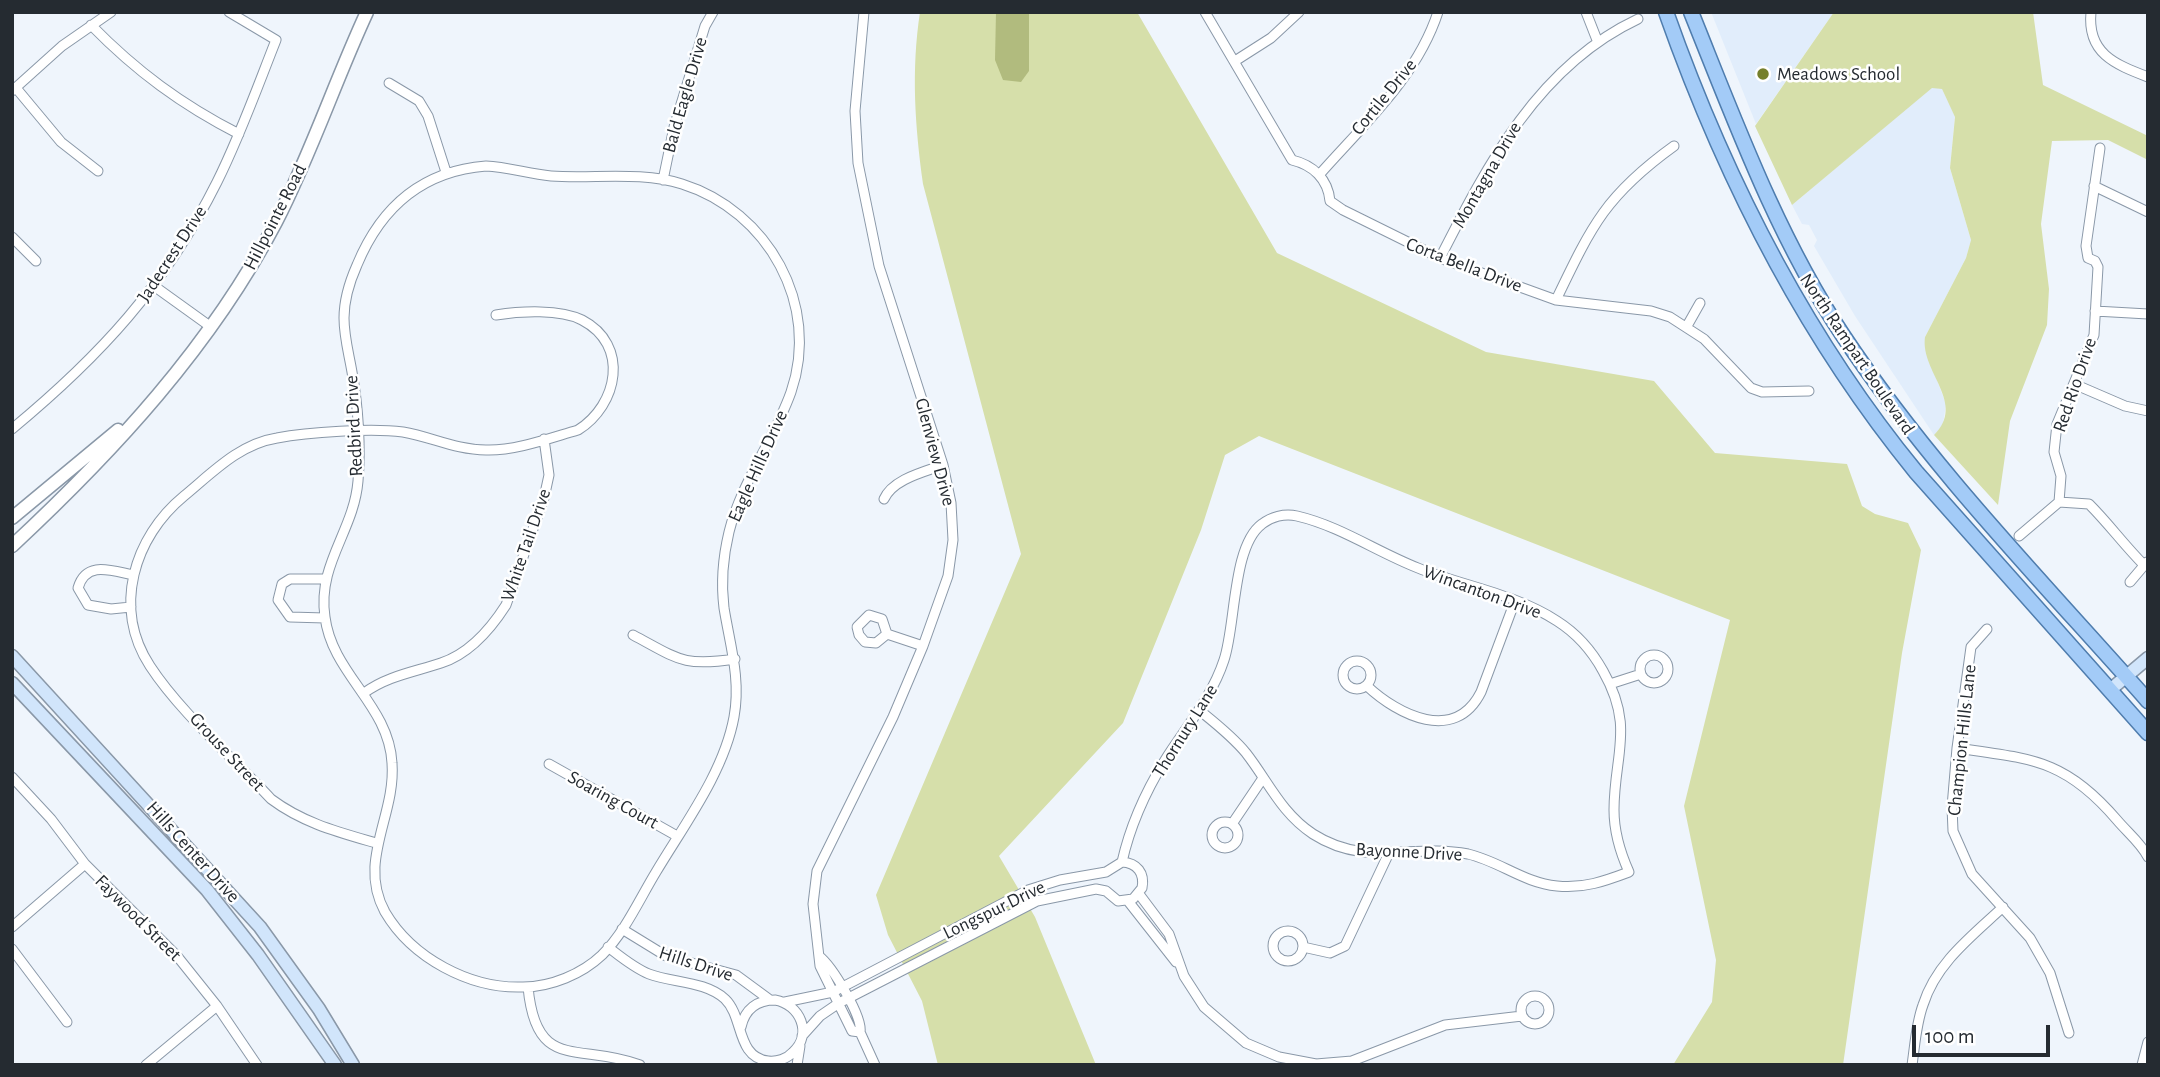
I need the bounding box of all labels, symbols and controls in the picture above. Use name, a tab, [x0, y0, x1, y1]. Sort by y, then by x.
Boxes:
street label: Bald Eagle Drive	[658, 34, 712, 156]
street label: Cortile Drive	[1346, 54, 1422, 140]
place label: Meadows School	[1777, 63, 1900, 85]
marker: Meadows School	[1755, 66, 1771, 82]
street label: Montagna Drive	[1447, 118, 1527, 232]
street label: Hillpointe Road	[239, 160, 311, 274]
street label: Jadecrest Drive	[132, 201, 212, 307]
street label: Corta Bella Drive	[1403, 232, 1525, 298]
street label: North Rampart Boulevard	[1795, 269, 1919, 439]
street label: Red Rio Drive	[2048, 335, 2102, 435]
street label: Redbird Drive	[340, 375, 368, 477]
street label: Glenview Drive	[910, 395, 960, 509]
street label: Eagle Hills Drive	[723, 407, 793, 525]
street label: White Tail Drive	[496, 486, 556, 604]
street label: Wincanton Drive	[1420, 560, 1544, 624]
street label: Champion Hills Lane	[1943, 663, 1981, 817]
street label: Thornury Lane	[1147, 680, 1223, 782]
street label: Grouse Street	[185, 708, 269, 796]
street label: Soaring Court	[564, 766, 662, 834]
street label: Hills Center Drive	[142, 797, 244, 907]
street label: Bayonne Drive	[1355, 838, 1463, 866]
street label: Faywood Street	[90, 870, 186, 966]
street label: Longspur Drive	[939, 875, 1049, 945]
street label: Hills Drive	[656, 941, 736, 987]
scale bar	[1915, 1010, 2053, 1054]
text: 100 m	[1925, 1026, 1975, 1047]

